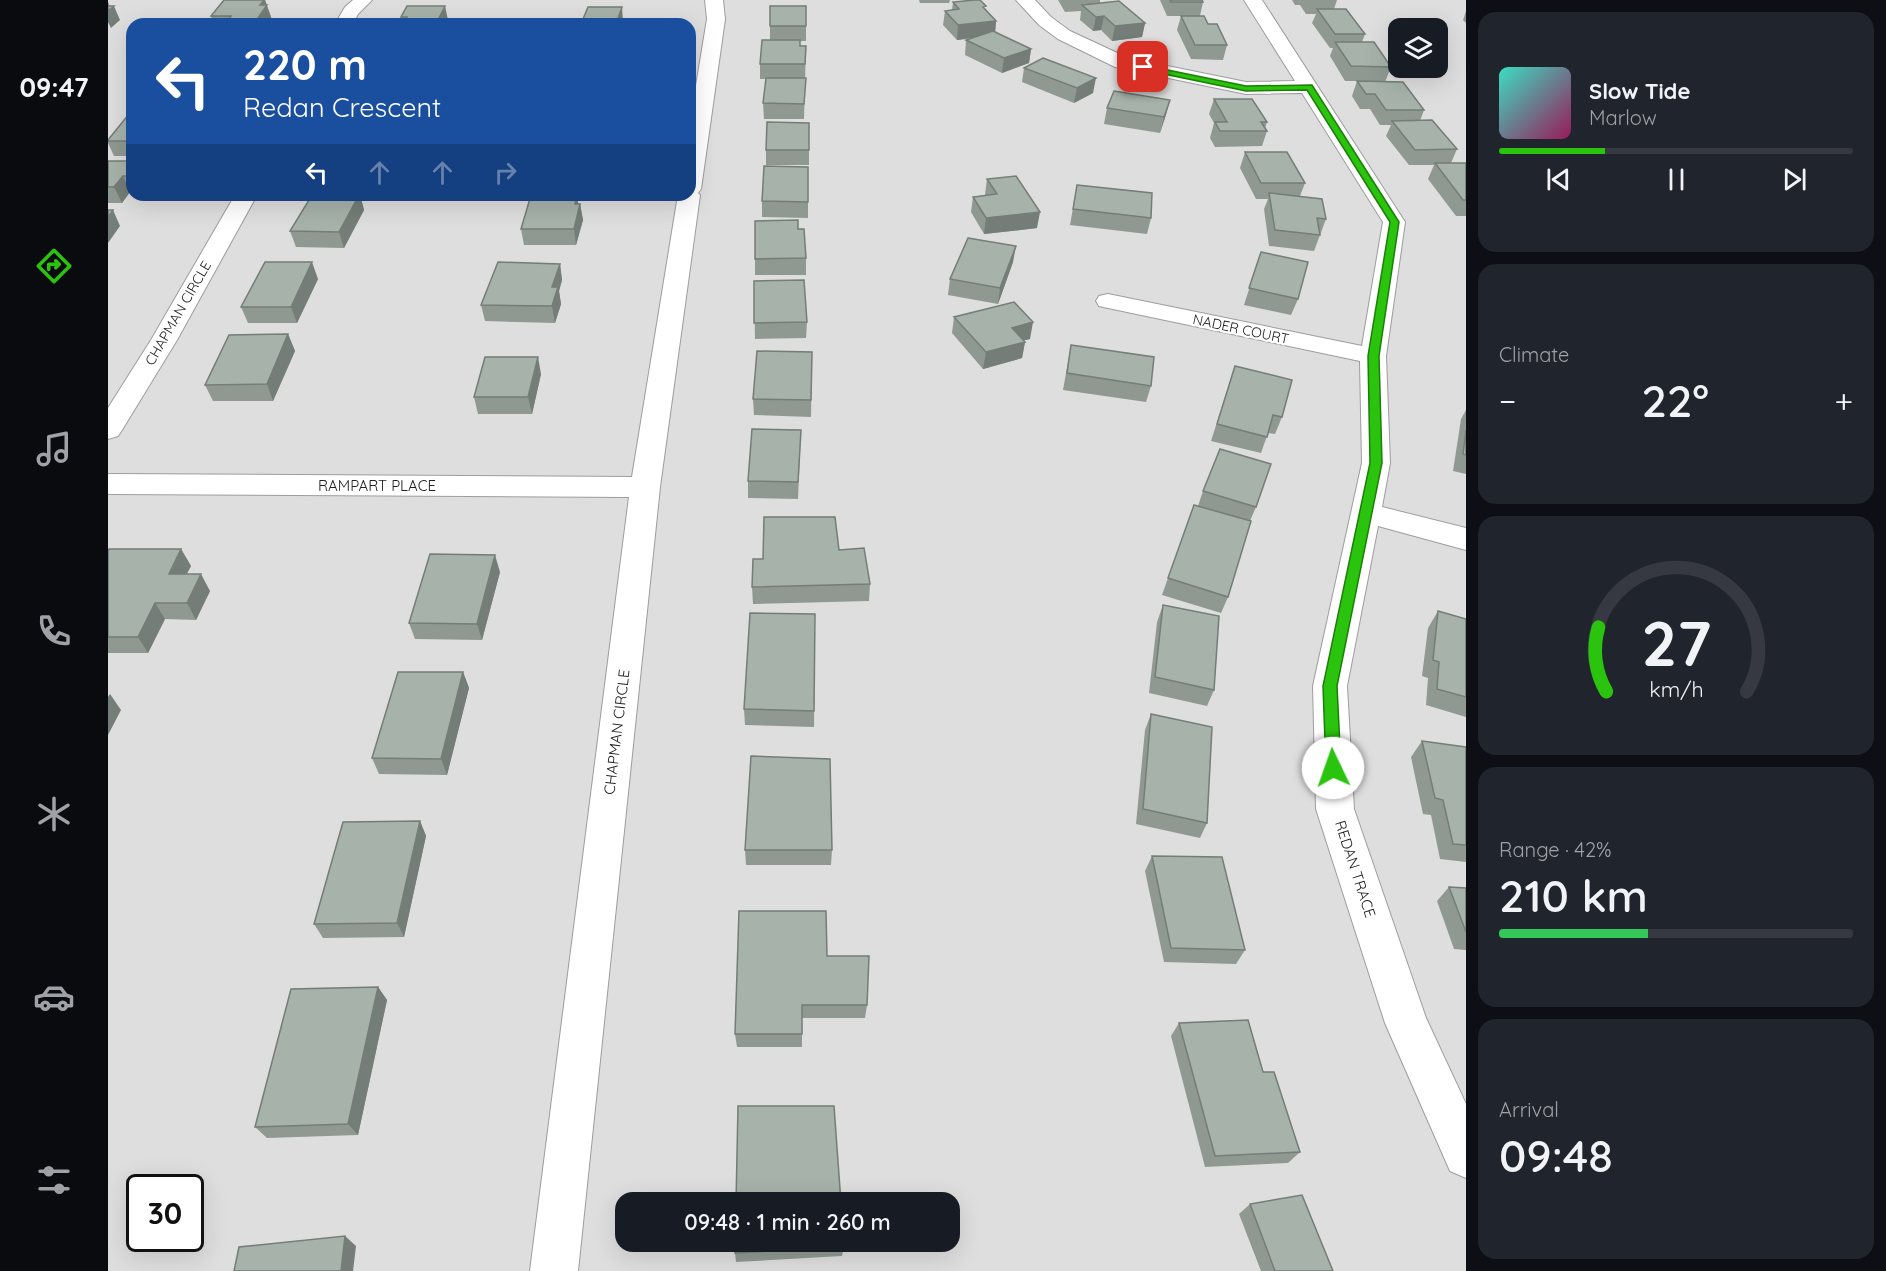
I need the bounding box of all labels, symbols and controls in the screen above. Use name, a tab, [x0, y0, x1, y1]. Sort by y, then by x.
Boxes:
map controls	[1388, 18, 1448, 78]
button: layers	[1388, 18, 1448, 78]
text: 220 m	[243, 38, 367, 91]
pin	[1117, 41, 1168, 92]
icon: left	[144, 42, 222, 120]
icon: arrive	[1126, 50, 1159, 83]
text: 09:47	[19, 70, 89, 104]
text: Slow Tide	[1589, 77, 1690, 105]
text: Redan Crescent	[243, 90, 441, 124]
text: Marlow	[1589, 105, 1657, 130]
icon: left	[300, 156, 333, 189]
icon: ahead	[363, 156, 396, 189]
icon: ahead	[426, 156, 459, 189]
icon: right	[489, 156, 522, 189]
icon: previous	[1542, 163, 1575, 196]
icon: pause	[1660, 163, 1693, 196]
icon: next	[1778, 163, 1811, 196]
icon: directions	[33, 245, 75, 287]
street label: CHAPMAN CIRCLE	[141, 257, 215, 368]
street label: NADER COURT	[1191, 310, 1291, 348]
text: Climate	[1499, 342, 1569, 367]
text: 22°	[1642, 372, 1709, 428]
text: −	[1499, 380, 1516, 421]
text: +	[1834, 380, 1853, 421]
icon: music	[33, 428, 75, 470]
street label: RAMPART PLACE	[318, 476, 436, 495]
text: 27	[1641, 605, 1711, 683]
icon: phone	[33, 610, 75, 652]
street label: CHAPMAN CIRCLE	[599, 668, 634, 796]
text: km/h	[1649, 677, 1703, 703]
position arrow	[1301, 736, 1365, 800]
icon: climate	[33, 793, 75, 835]
street label: REDAN TRACE	[1331, 818, 1380, 920]
text: Range · 42%	[1499, 837, 1612, 862]
text: 210 km	[1499, 867, 1648, 923]
icon: car	[33, 976, 75, 1018]
text: Arrival	[1499, 1097, 1559, 1122]
text: 09:48	[1499, 1127, 1613, 1183]
icon: filters	[33, 1159, 75, 1201]
speed limit sign: 30	[126, 1174, 204, 1252]
text: 09:48 · 1 min · 260 m	[684, 1208, 891, 1236]

